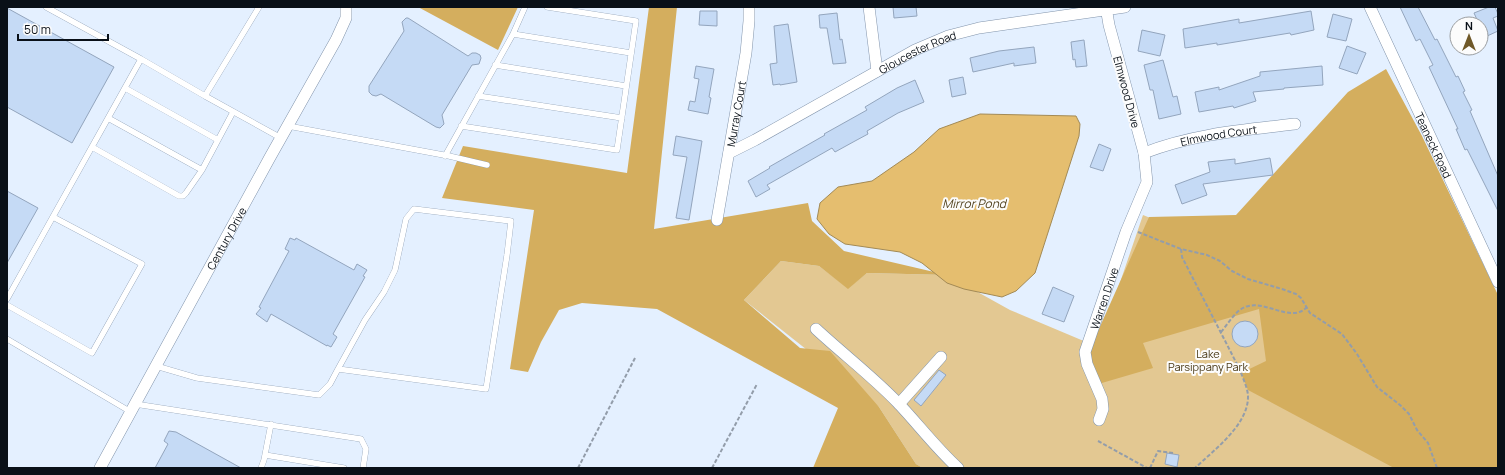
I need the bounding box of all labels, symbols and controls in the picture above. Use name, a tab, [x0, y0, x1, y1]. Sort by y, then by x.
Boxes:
scale bar	[18, 16, 108, 42]
north arrow	[1449, 16, 1489, 56]
text: N	[1465, 18, 1473, 33]
text: 50 m	[24, 21, 51, 38]
street label: Gloucester Road	[876, 27, 957, 77]
street label: Elmwood Drive	[1110, 54, 1144, 130]
street label: Murray Court	[722, 79, 749, 148]
street label: Teaneck Road	[1412, 109, 1456, 180]
street label: Elmwood Court	[1179, 121, 1258, 149]
water label: Mirror Pond	[942, 195, 1008, 212]
street label: Century Drive	[203, 204, 249, 272]
street label: Warren Drive	[1086, 265, 1121, 331]
park label: Lake Parsippany Park	[1168, 346, 1249, 374]

